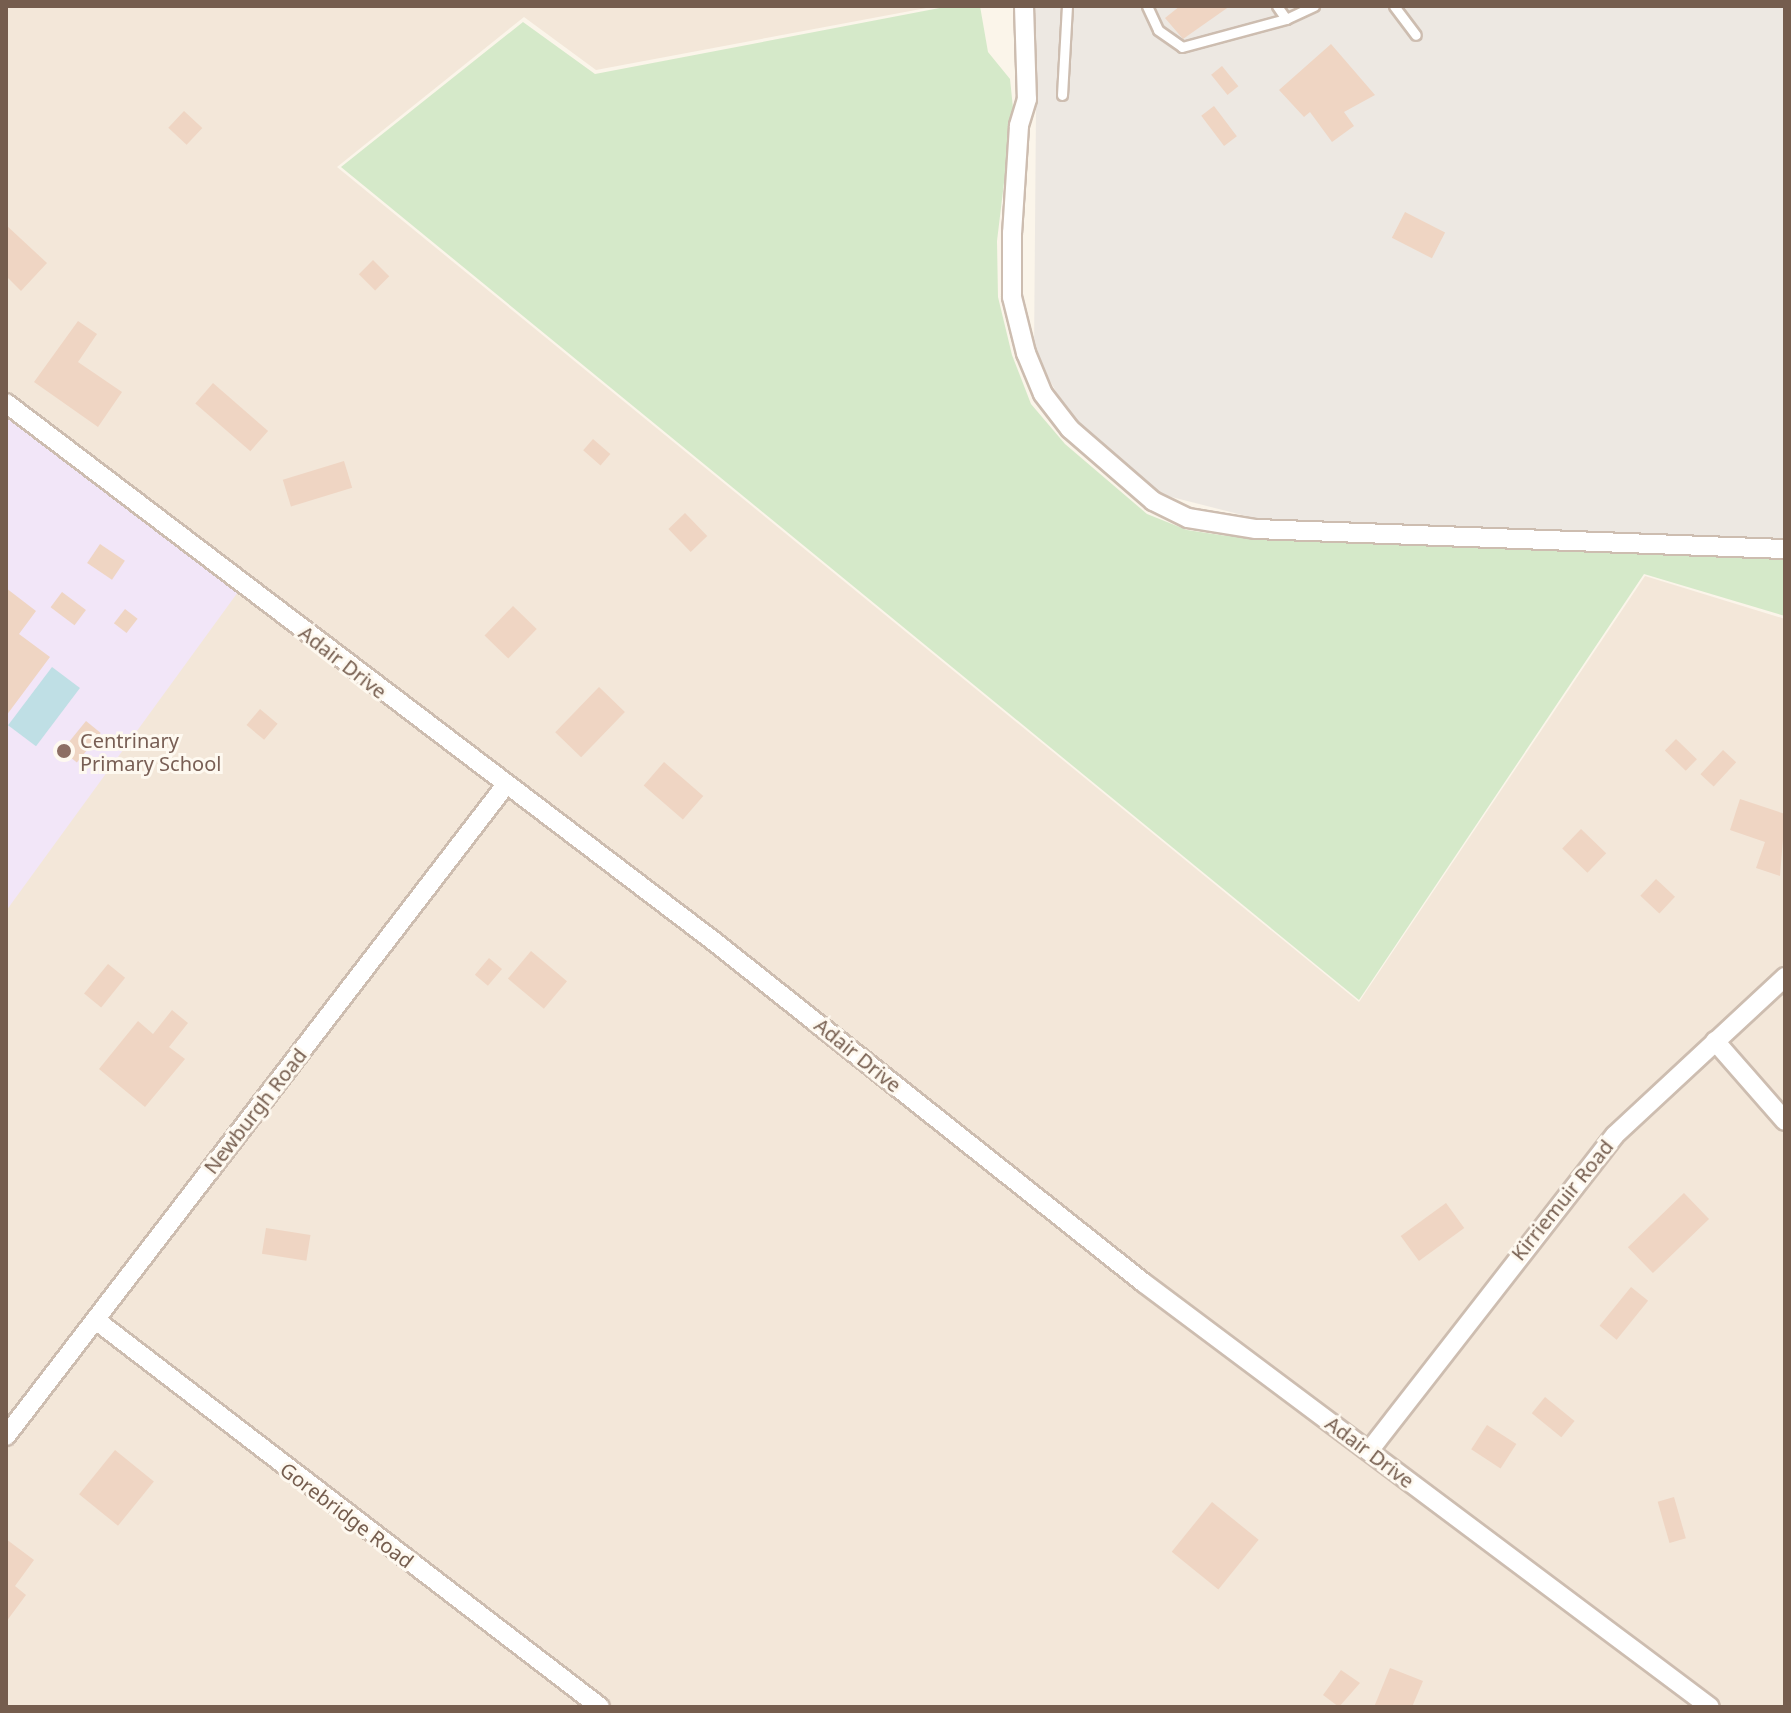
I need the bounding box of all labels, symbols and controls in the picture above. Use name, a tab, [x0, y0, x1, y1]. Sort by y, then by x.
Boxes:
street label: Adair Drive	[294, 620, 392, 704]
place label: Centrinary Primary School	[80, 728, 221, 775]
marker: Centrinary Primary School	[55, 742, 73, 760]
street label: Adair Drive	[810, 1013, 906, 1097]
street label: Newburgh Road	[199, 1044, 311, 1178]
street label: Kirriemuir Road	[1506, 1135, 1618, 1265]
street label: Adair Drive	[1321, 1411, 1419, 1493]
street label: Gorebridge Road	[276, 1457, 418, 1573]

